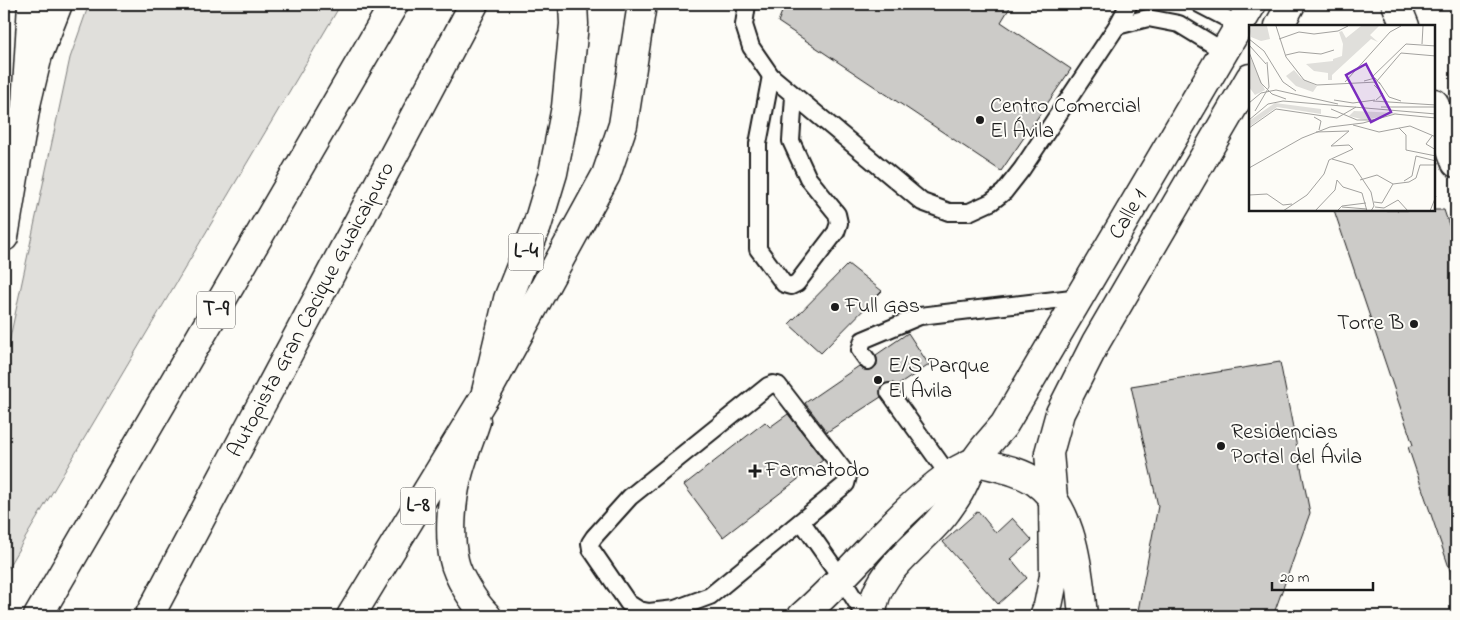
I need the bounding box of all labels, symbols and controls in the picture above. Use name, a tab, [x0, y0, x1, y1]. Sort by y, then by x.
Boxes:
inset map	[1249, 25, 1435, 211]
place label: Centro Comercial El Ávila	[990, 91, 1141, 148]
marker: Centro Comercial El Ávila	[974, 114, 986, 126]
street label: Autopista Gran Cacique Guaicaipuro	[220, 156, 404, 464]
street label: Calle 1	[1101, 184, 1157, 246]
road number: L-4	[508, 233, 544, 270]
place label: Full Gas	[844, 291, 920, 323]
road number: T-9	[197, 292, 235, 328]
marker: Full Gas	[829, 301, 841, 313]
place label: Torre B	[1337, 308, 1404, 340]
marker: Torre B	[1408, 318, 1420, 330]
place label: E/S Parque El Ávila	[888, 351, 990, 408]
marker: E/S Parque El Ávila	[872, 374, 884, 386]
place label: Residencias Portal del Ávila	[1231, 417, 1362, 474]
marker: Residencias Portal del Ávila	[1215, 440, 1227, 452]
place label: Farmatodo	[764, 455, 870, 487]
marker: Farmatodo	[749, 465, 761, 477]
road number: L-8	[400, 488, 436, 524]
scale bar	[1272, 560, 1374, 592]
text: 20 m	[1280, 567, 1310, 589]

